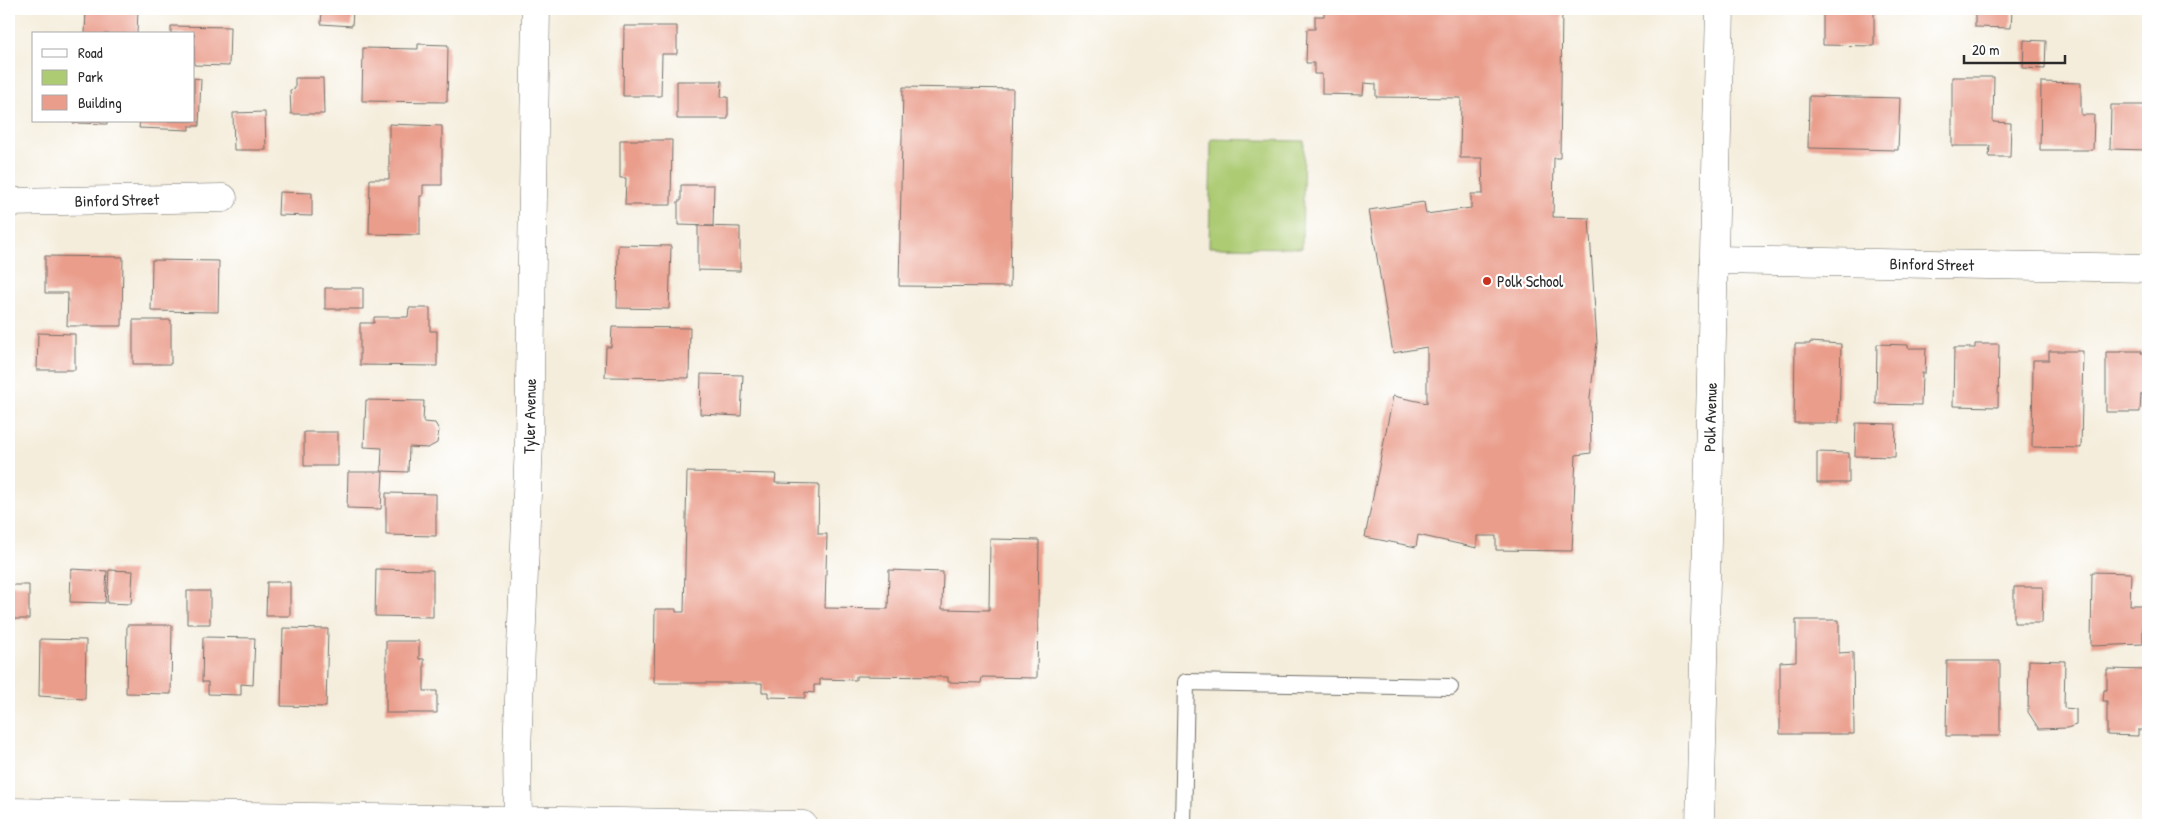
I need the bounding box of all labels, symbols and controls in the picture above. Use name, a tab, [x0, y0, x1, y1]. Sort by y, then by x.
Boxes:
legend	[32, 32, 195, 122]
scale bar	[1964, 32, 2066, 64]
text: 20 m	[1972, 39, 1999, 60]
text: Road	[78, 42, 103, 63]
text: Park	[78, 66, 103, 87]
text: Building	[78, 92, 122, 113]
street label: Binford Street	[74, 188, 160, 212]
street label: Binford Street	[1889, 252, 1975, 276]
place label: Polk School	[1497, 270, 1564, 292]
marker: Polk School	[1481, 275, 1493, 287]
street label: Tyler Avenue	[518, 378, 541, 454]
street label: Polk Avenue	[1698, 382, 1722, 452]

